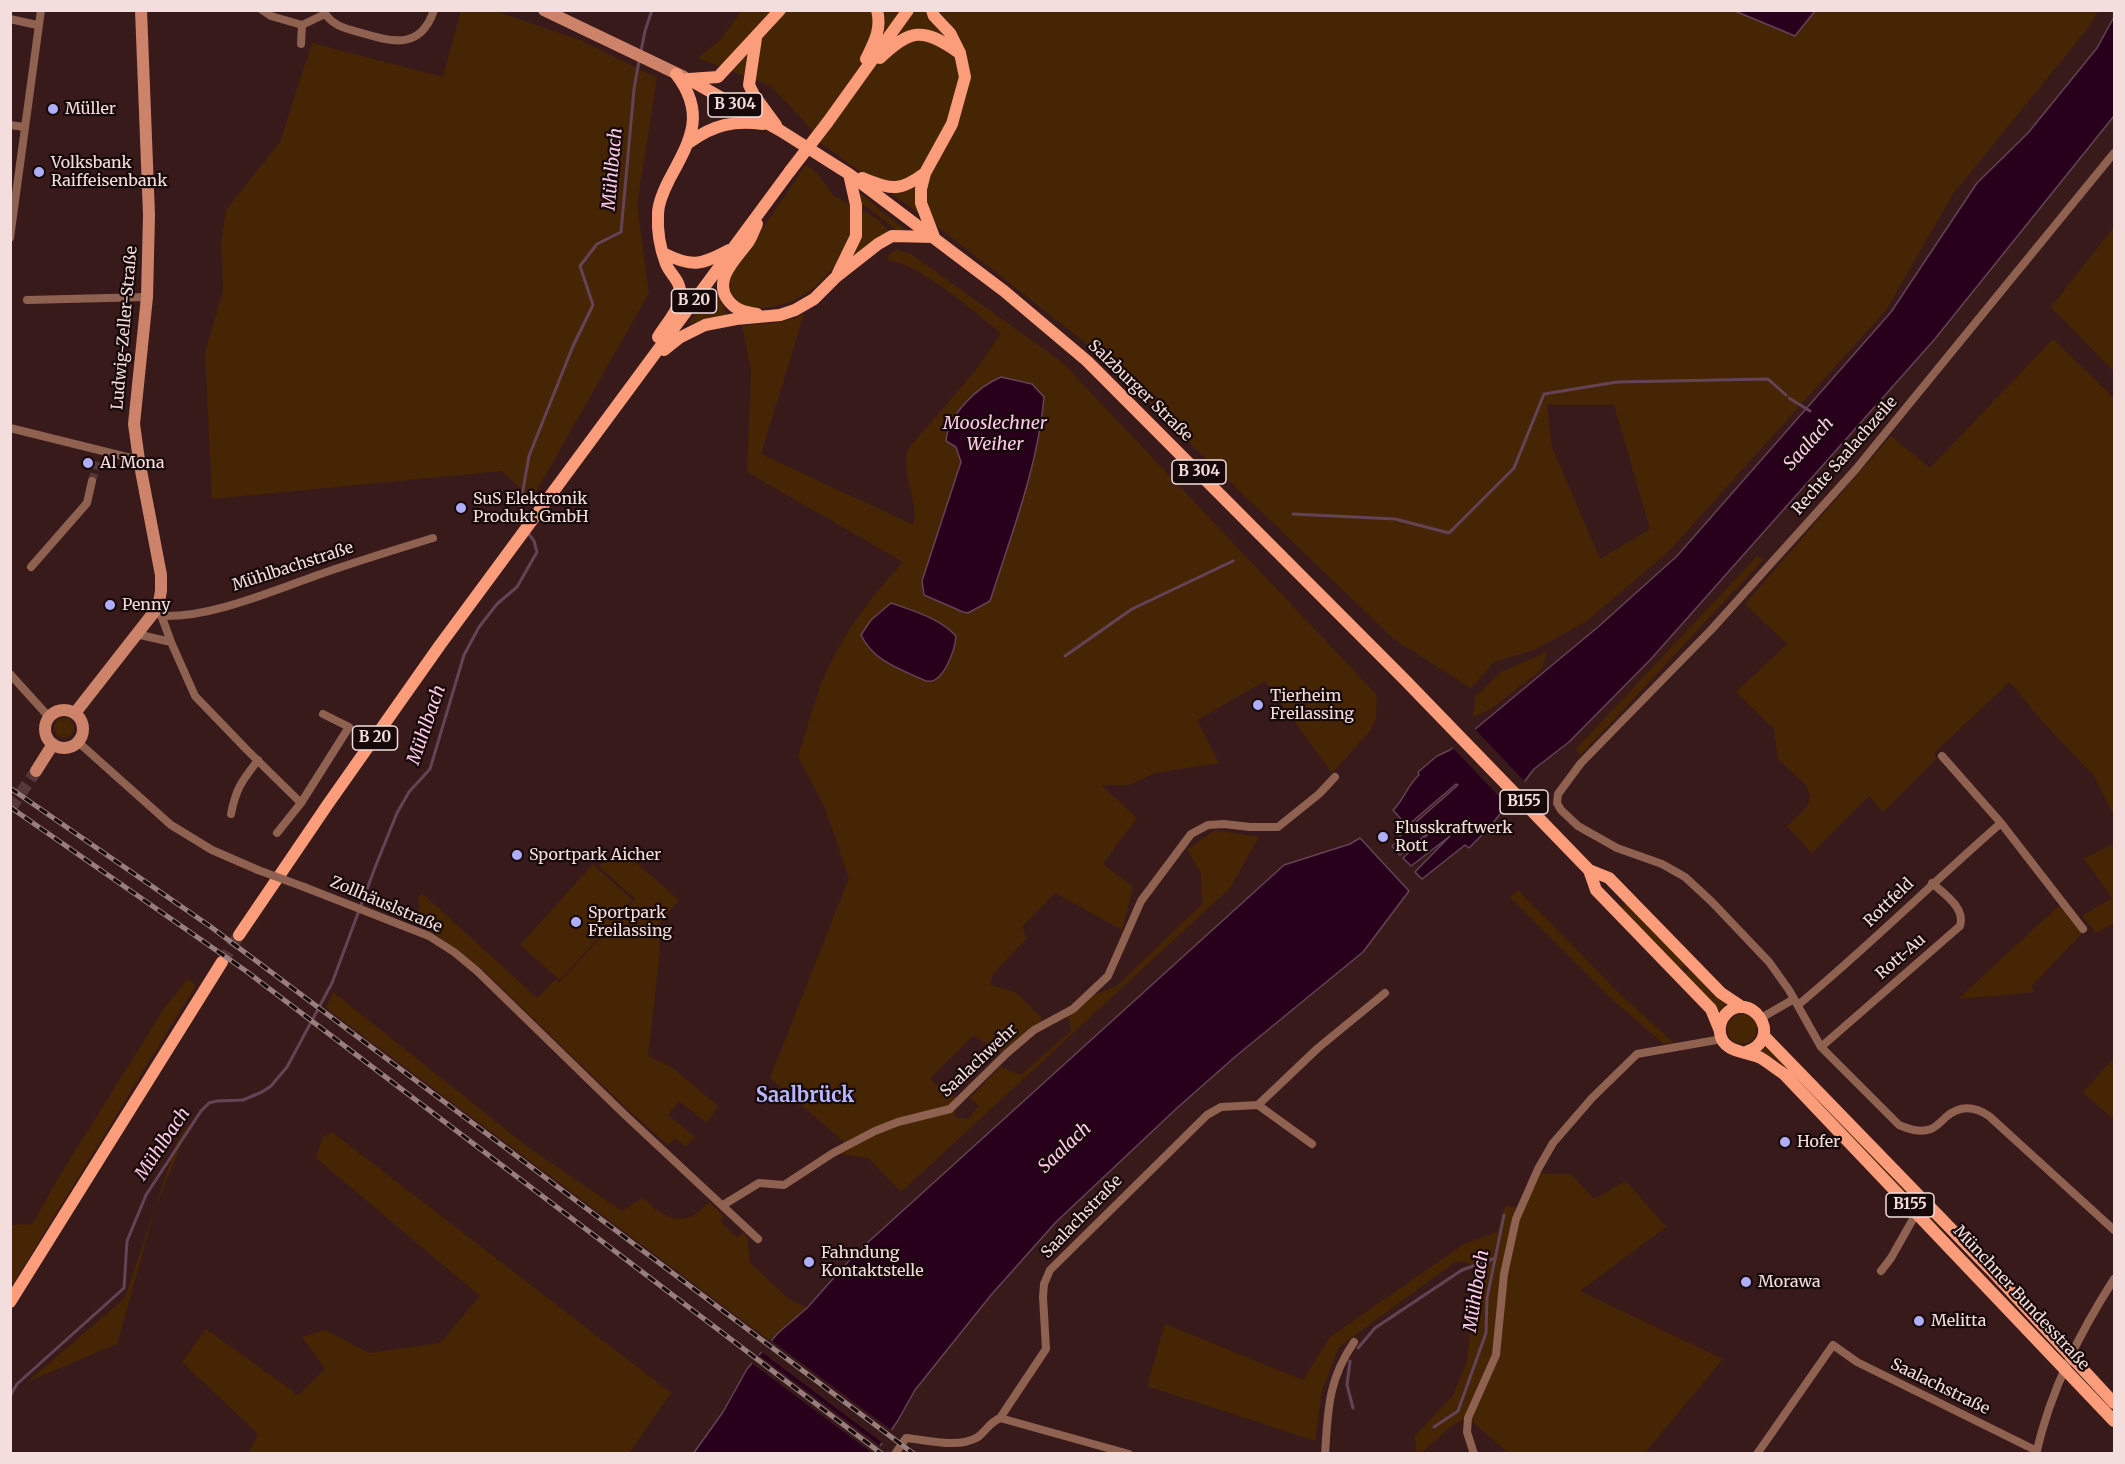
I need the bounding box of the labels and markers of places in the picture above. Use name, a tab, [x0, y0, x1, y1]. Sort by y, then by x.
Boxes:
place label: Müller	[65, 99, 116, 119]
marker: Müller	[46, 102, 60, 116]
place label: Volksbank Raiffeisenbank	[51, 153, 167, 191]
marker: Volksbank Raiffeisenbank	[32, 165, 46, 179]
place label: Al Mona	[100, 453, 165, 473]
marker: Al Mona	[81, 456, 95, 470]
place label: SuS Elektronik Produkt GmbH	[473, 489, 589, 527]
marker: SuS Elektronik Produkt GmbH	[454, 501, 468, 515]
place label: Penny	[122, 595, 170, 615]
marker: Penny	[103, 598, 117, 612]
place label: Tierheim Freilassing	[1270, 686, 1354, 724]
marker: Tierheim Freilassing	[1251, 698, 1265, 712]
place label: Flusskraftwerk Rott	[1395, 818, 1512, 856]
marker: Flusskraftwerk Rott	[1376, 830, 1390, 844]
place label: Sportpark Aicher	[529, 845, 661, 865]
marker: Sportpark Aicher	[510, 848, 524, 862]
place label: Sportpark Freilassing	[588, 903, 672, 941]
marker: Sportpark Freilassing	[569, 915, 583, 929]
place label: Hofer	[1797, 1132, 1840, 1152]
marker: Hofer	[1778, 1135, 1792, 1149]
place label: Fahndung Kontaktstelle	[821, 1243, 924, 1281]
marker: Fahndung Kontaktstelle	[802, 1255, 816, 1269]
place label: Morawa	[1758, 1272, 1821, 1292]
marker: Morawa	[1739, 1275, 1753, 1289]
place label: Melitta	[1931, 1311, 1986, 1331]
marker: Melitta	[1912, 1314, 1926, 1328]

